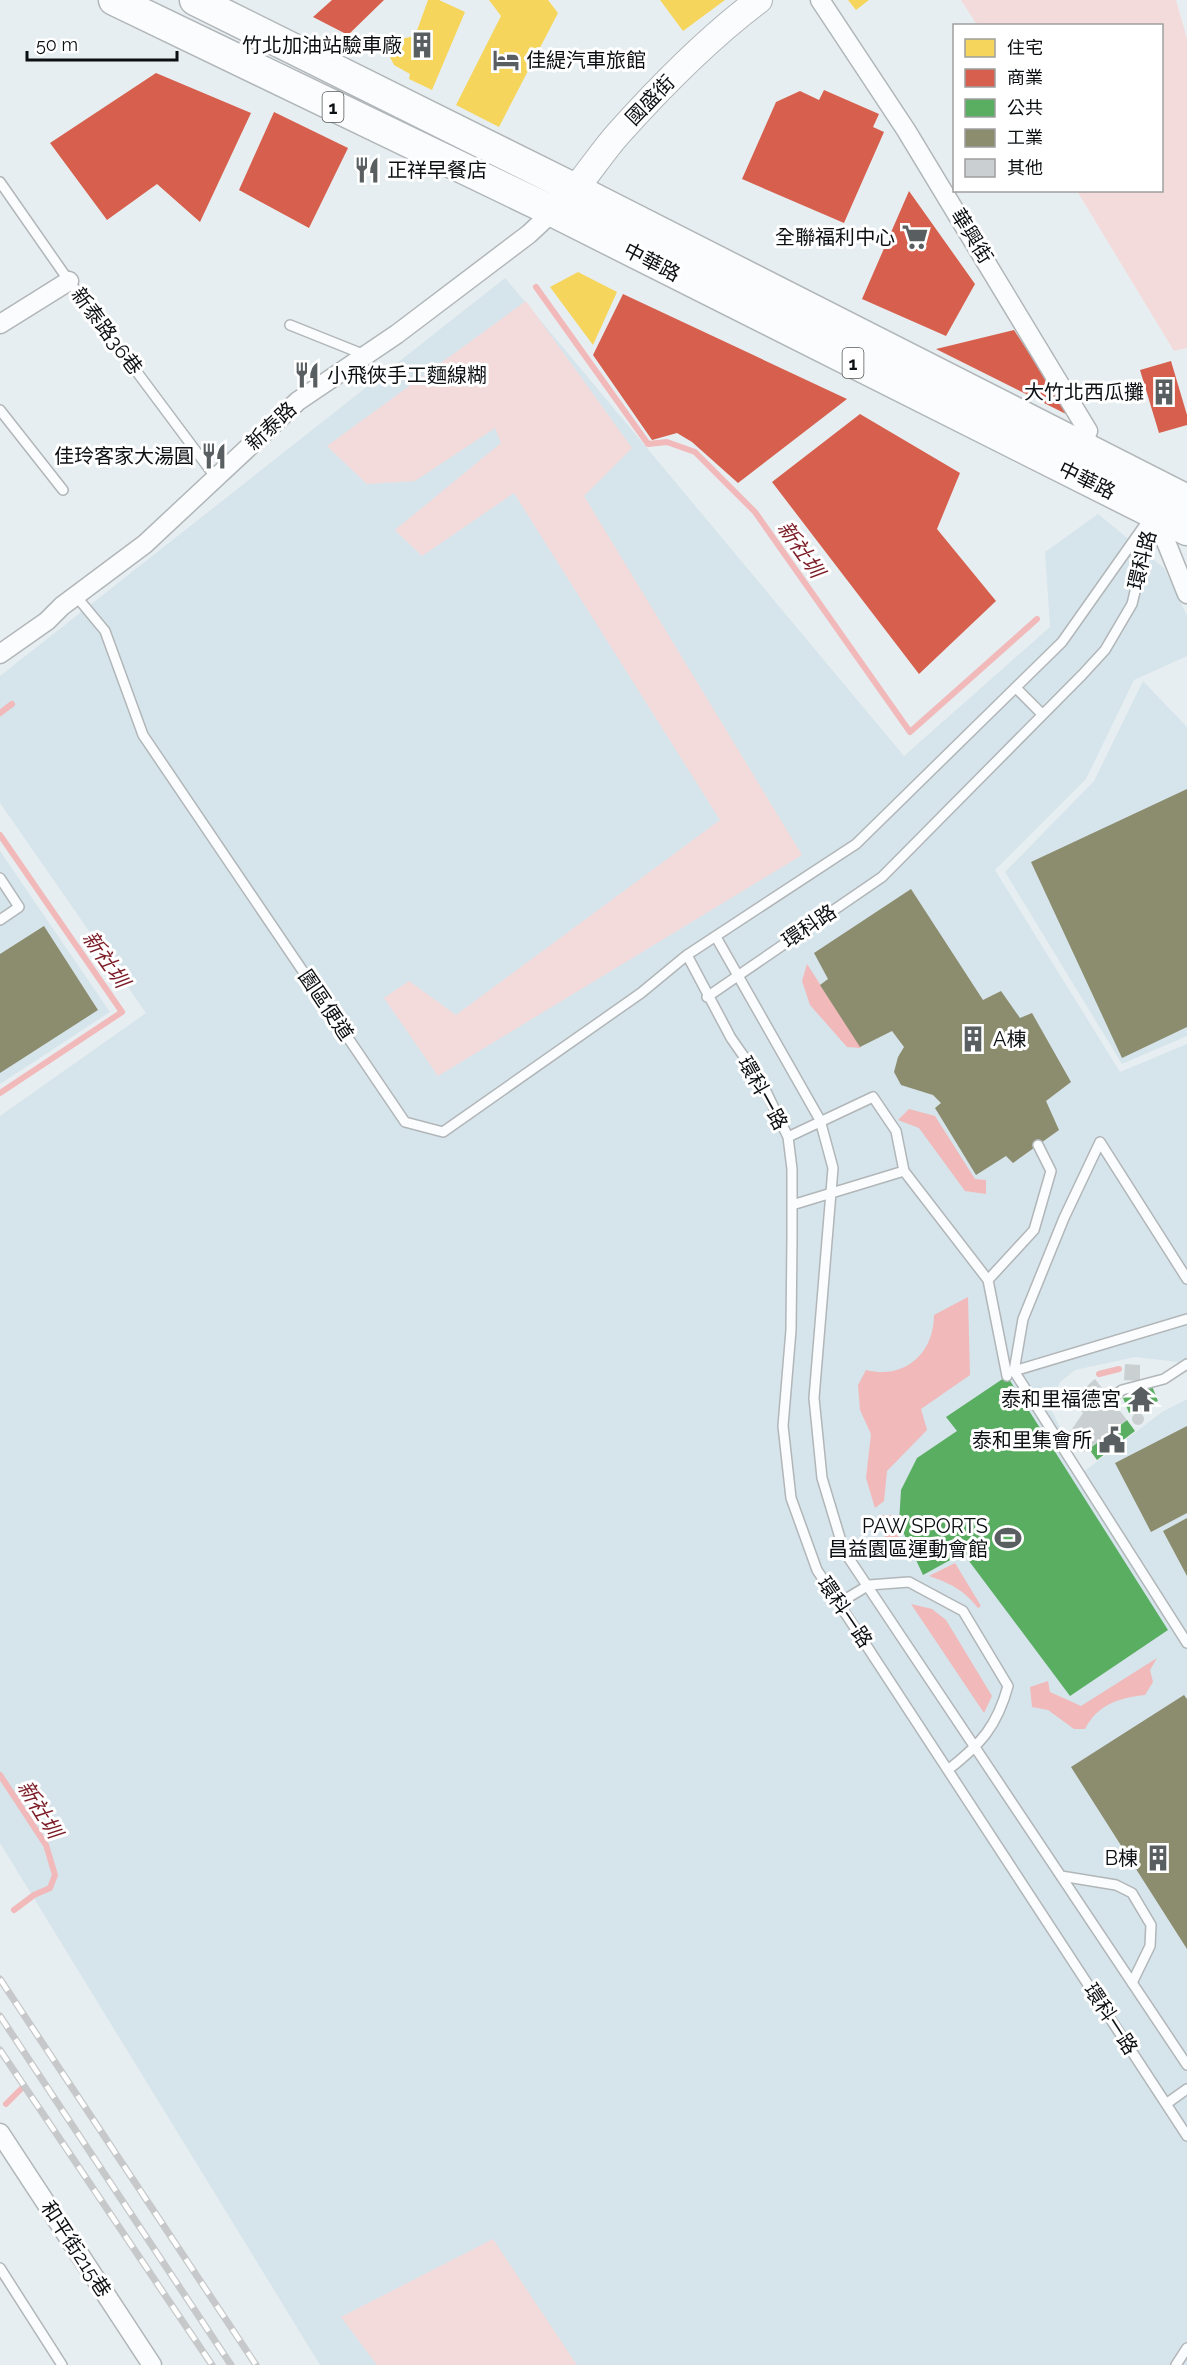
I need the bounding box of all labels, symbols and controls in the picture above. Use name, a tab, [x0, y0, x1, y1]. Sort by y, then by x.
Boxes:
scale bar	[27, 24, 177, 62]
legend	[953, 24, 1163, 192]
building icon: 竹北加油站驗車廠	[407, 30, 437, 60]
place label: 竹北加油站驗車廠	[242, 33, 402, 57]
text: 50 m	[36, 34, 78, 55]
text: 住宅	[1007, 37, 1043, 58]
hotel icon: 佳緹汽車旅館	[491, 45, 521, 75]
place label: 佳緹汽車旅館	[526, 48, 646, 72]
text: 商業	[1007, 67, 1043, 88]
street label: 國盛街	[621, 70, 679, 130]
road number: 1	[322, 92, 344, 122]
text: 公共	[1007, 97, 1043, 118]
text: 工業	[1007, 127, 1043, 148]
restaurant icon: 正祥早餐店	[352, 155, 382, 185]
text: 其他	[1007, 157, 1043, 178]
place label: 正祥早餐店	[387, 158, 487, 182]
street label: 華興街	[946, 204, 998, 268]
supermarket icon: 全聯福利中心	[900, 222, 930, 252]
place label: 全聯福利中心	[775, 225, 895, 249]
street label: 中華路	[620, 238, 684, 286]
street label: 新泰路36巷	[66, 283, 148, 379]
road number: 1	[842, 348, 864, 378]
restaurant icon: 小飛俠手工麵線糊	[292, 360, 322, 390]
place label: 小飛俠手工麵線糊	[327, 363, 487, 387]
building icon: 大竹北西瓜攤	[1149, 377, 1179, 407]
place label: 大竹北西瓜攤	[1024, 380, 1144, 404]
street label: 新泰路	[241, 397, 301, 455]
restaurant icon: 佳玲客家大湯圓	[199, 441, 229, 471]
place label: 佳玲客家大湯圓	[54, 444, 194, 468]
street label: 中華路	[1055, 456, 1119, 504]
water label: 新社圳	[773, 516, 831, 584]
street label: 環科路	[1123, 528, 1161, 592]
street label: 環科路	[777, 899, 841, 953]
water label: 新社圳	[78, 926, 136, 994]
street label: 園區便道	[294, 965, 358, 1045]
building icon: A棟	[958, 1024, 988, 1054]
place label: A棟	[993, 1027, 1027, 1051]
street label: 環科一路	[733, 1052, 793, 1134]
temple icon: 泰和里福德宮	[1126, 1384, 1156, 1414]
place label: 泰和里福德宮	[1001, 1387, 1121, 1411]
public building icon: 泰和里集會所	[1097, 1425, 1127, 1455]
place label: 泰和里集會所	[972, 1428, 1092, 1452]
place label: PAW SPORTS 昌益園區運動會館	[828, 1514, 988, 1561]
sports icon: PAW SPORTS 昌益園區運動會館	[993, 1523, 1023, 1553]
street label: 環科一路	[813, 1572, 877, 1652]
water label: 新社圳	[13, 1776, 69, 1845]
building icon: B棟	[1143, 1843, 1173, 1873]
place label: B棟	[1105, 1846, 1138, 1870]
street label: 環科一路	[1079, 1979, 1143, 2059]
street label: 和平街215巷	[36, 2196, 116, 2302]

